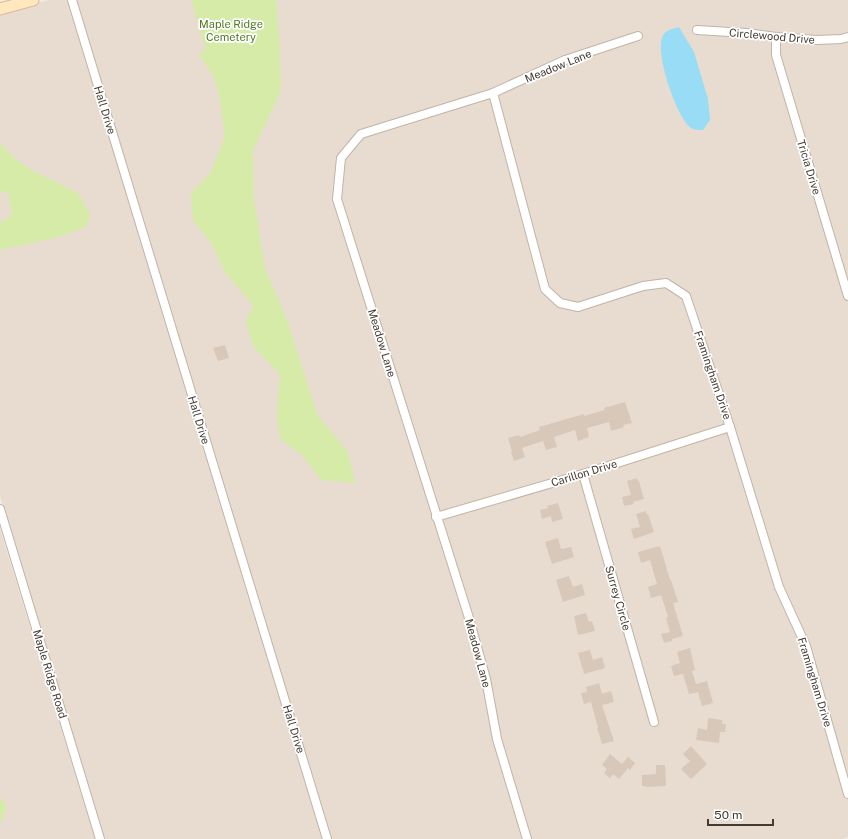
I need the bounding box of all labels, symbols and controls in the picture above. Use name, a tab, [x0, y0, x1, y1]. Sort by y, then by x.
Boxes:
park label: Maple Ridge Cemetery	[199, 18, 263, 43]
street label: Circlewood Drive	[729, 26, 815, 46]
street label: Meadow Lane	[523, 47, 593, 85]
street label: Hall Drive	[92, 84, 118, 136]
street label: Tricia Drive	[795, 138, 823, 196]
street label: Meadow Lane	[366, 307, 398, 379]
street label: Framingham Drive	[692, 329, 734, 421]
street label: Hall Drive	[186, 394, 212, 446]
street label: Carillon Drive	[550, 457, 618, 489]
street label: Surrey Circle	[603, 564, 633, 632]
street label: Meadow Lane	[463, 617, 493, 689]
street label: Maple Ridge Road	[31, 628, 69, 720]
street label: Framingham Drive	[796, 636, 834, 728]
street label: Hall Drive	[281, 703, 307, 755]
scale bar	[708, 801, 773, 827]
text: 50 m	[714, 808, 742, 822]

